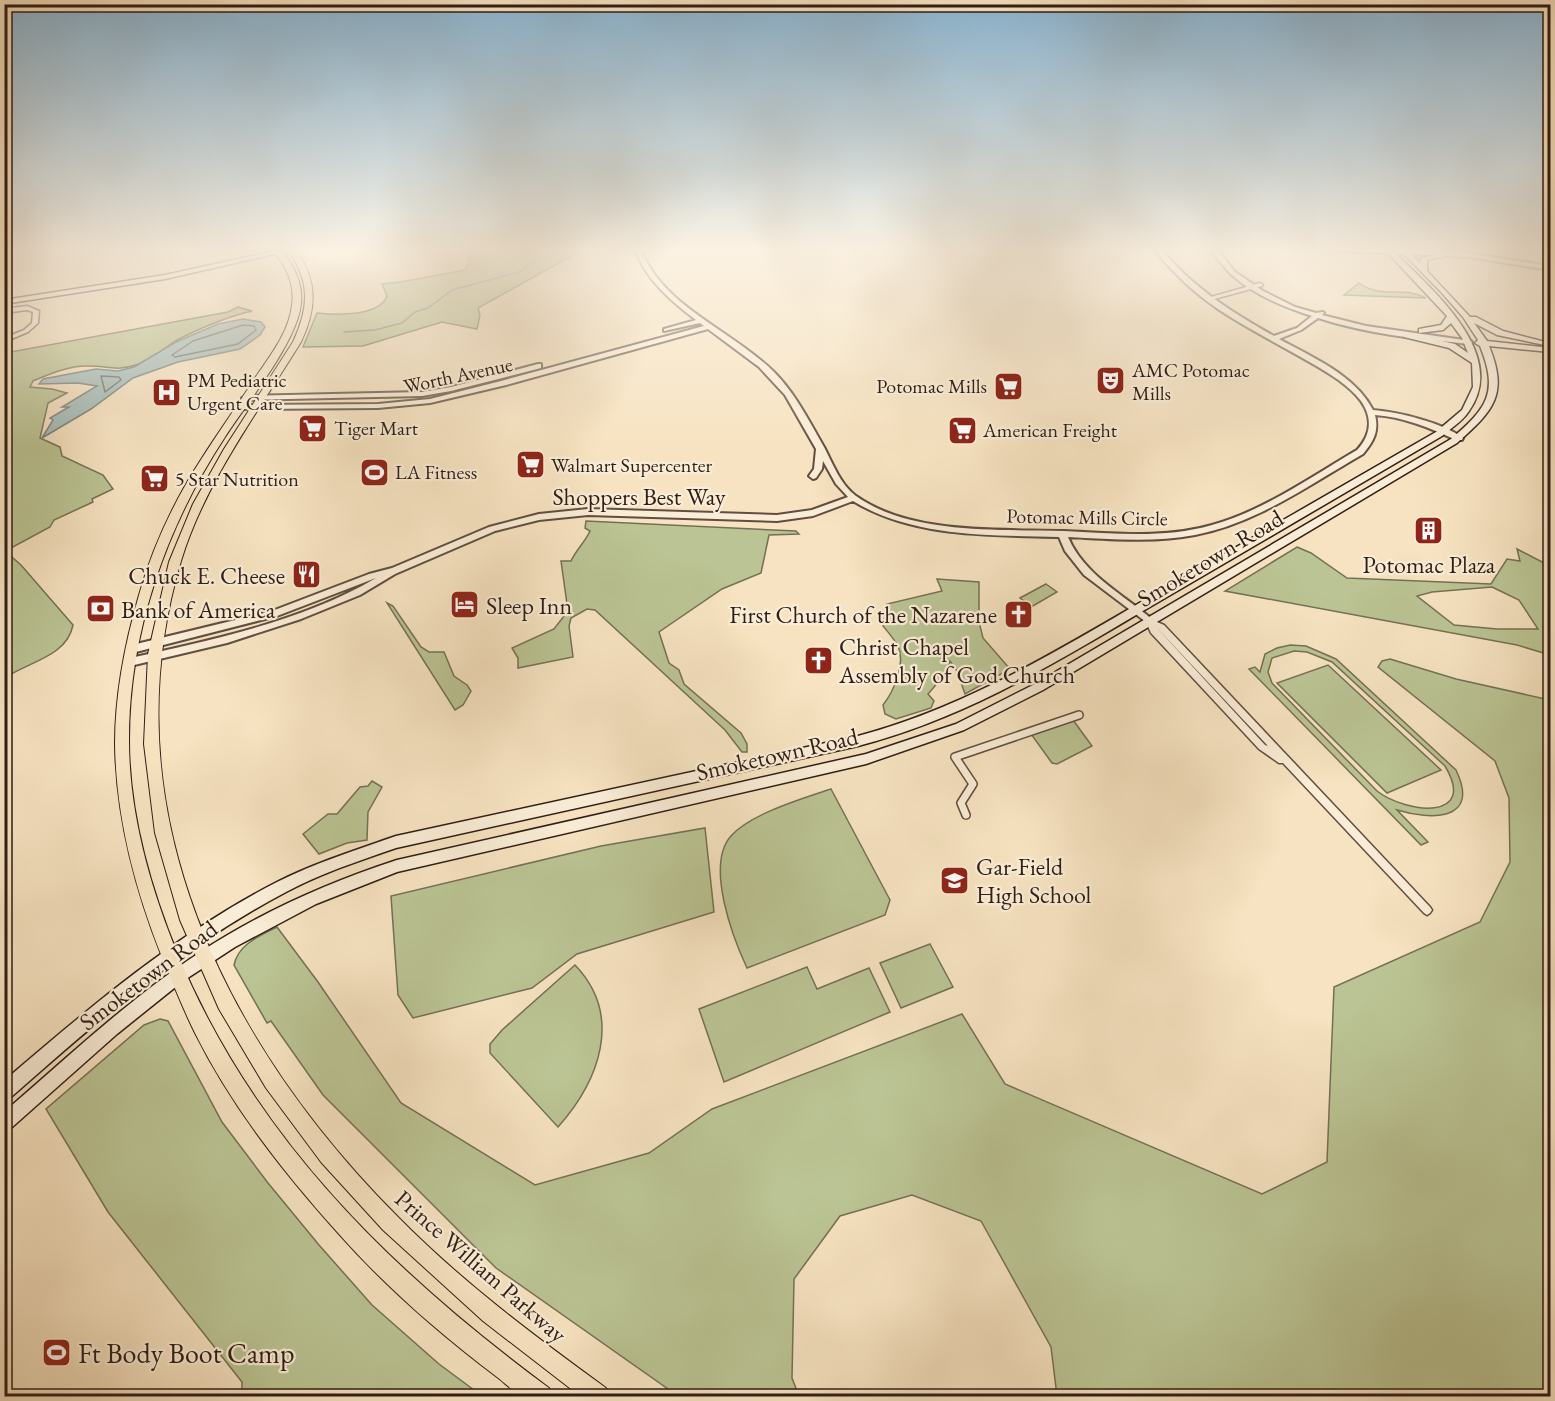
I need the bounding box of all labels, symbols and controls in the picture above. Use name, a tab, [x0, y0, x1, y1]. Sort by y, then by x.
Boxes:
street label: Worth Avenue	[401, 351, 515, 399]
place label: AMC Potomac Mills	[1131, 357, 1250, 406]
theatre icon: AMC Potomac Mills	[1095, 365, 1127, 397]
place label: PM Pediatric Urgent Care	[187, 367, 287, 416]
supermarket icon: Potomac Mills	[992, 370, 1024, 402]
place label: Potomac Mills	[876, 373, 987, 399]
hospital icon: PM Pediatric Urgent Care	[150, 376, 182, 408]
supermarket icon: Tiger Mart	[297, 412, 329, 444]
supermarket icon: American Freight	[946, 414, 978, 446]
place label: Tiger Mart	[334, 415, 419, 441]
place label: American Freight	[982, 417, 1118, 443]
supermarket icon: Walmart Supercenter	[514, 449, 546, 481]
place label: Walmart Supercenter	[551, 452, 712, 478]
sports icon: LA Fitness	[358, 456, 390, 488]
place label: LA Fitness	[395, 459, 477, 485]
supermarket icon: 5 Star Nutrition	[138, 463, 170, 495]
place label: 5 Star Nutrition	[175, 466, 299, 492]
street label: Shoppers Best Way	[552, 481, 726, 512]
street label: Smoketown Road	[1131, 502, 1290, 614]
street label: Potomac Mills Circle	[1006, 503, 1168, 531]
building icon: Potomac Plaza	[1413, 515, 1445, 547]
place label: Potomac Plaza	[1363, 549, 1496, 580]
restaurant icon: Chuck E. Cheese	[290, 559, 322, 591]
place label: Chuck E. Cheese	[128, 560, 285, 591]
hotel icon: Sleep Inn	[449, 589, 481, 621]
place label: Sleep Inn	[486, 590, 572, 621]
bank icon: Bank of America	[84, 593, 116, 625]
place label: Bank of America	[121, 594, 276, 625]
church icon: First Church of the Nazarene	[1002, 598, 1034, 630]
place label: First Church of the Nazarene	[729, 599, 997, 630]
place label: Christ Chapel Assembly of God Church	[838, 631, 1075, 690]
church icon: Christ Chapel Assembly of God Church	[802, 644, 834, 676]
street label: Smoketown Road	[693, 720, 862, 788]
place label: Gar-Field High School	[976, 851, 1092, 910]
school or university icon: Gar-Field High School	[939, 864, 971, 896]
street label: Smoketown Road	[73, 912, 224, 1037]
street label: Prince William Parkway	[389, 1183, 574, 1350]
place label: Ft Body Boot Camp	[78, 1335, 294, 1371]
sports icon: Ft Body Boot Camp	[41, 1337, 73, 1369]

